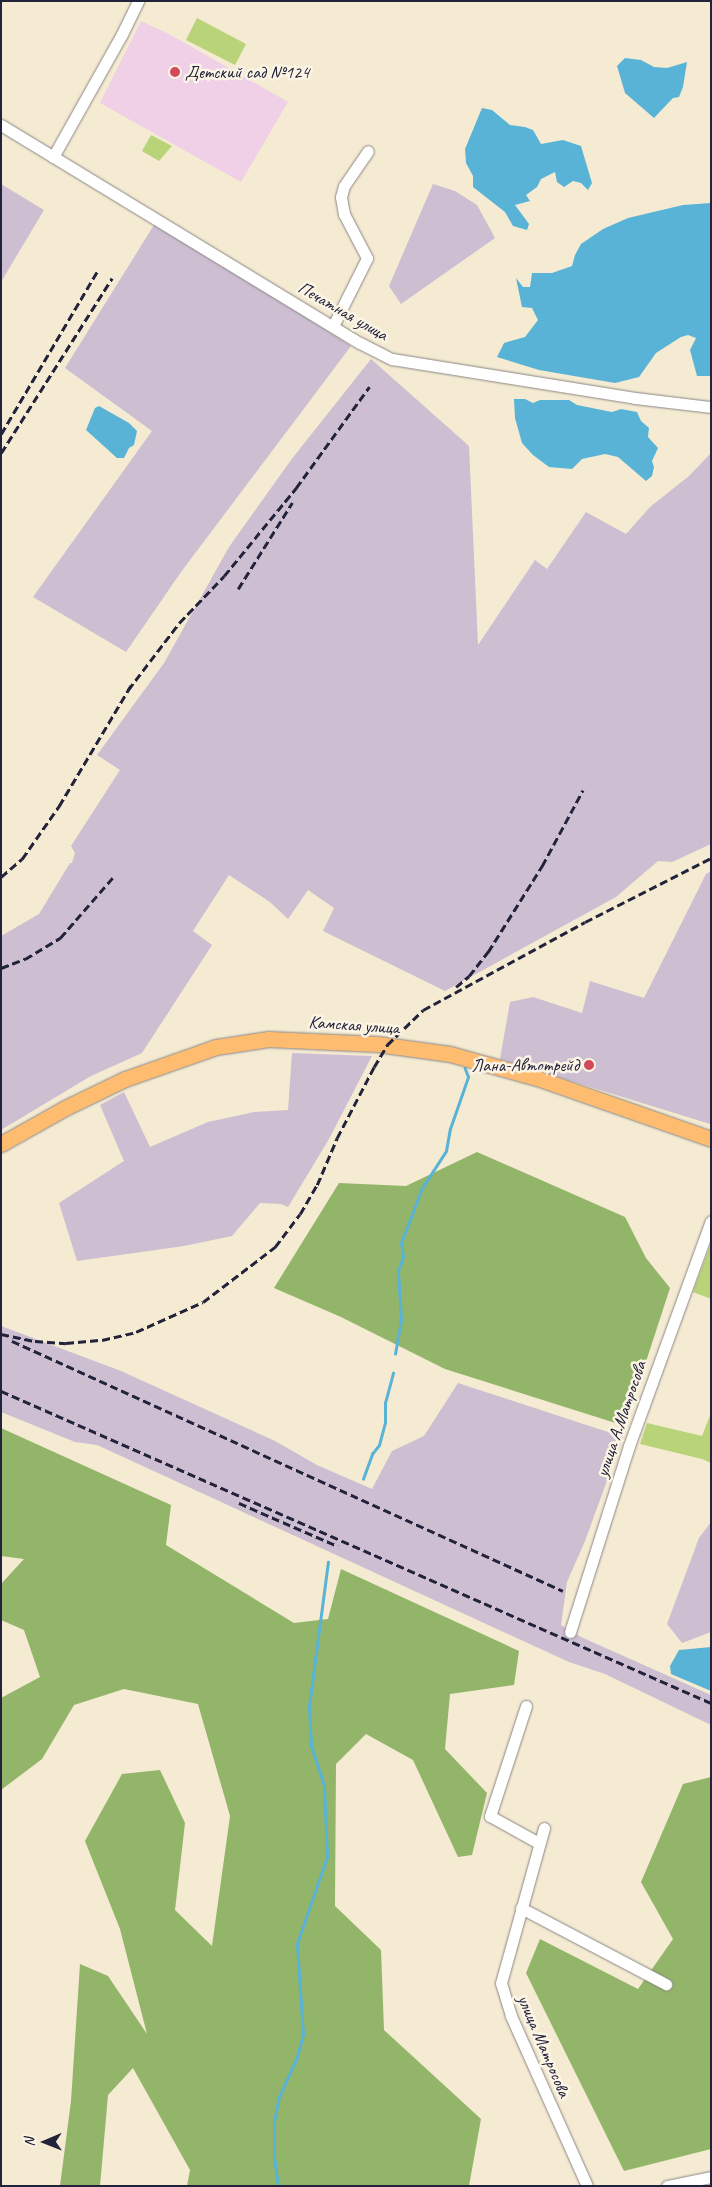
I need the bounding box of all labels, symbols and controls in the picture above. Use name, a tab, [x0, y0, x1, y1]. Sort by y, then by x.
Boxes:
place label: Детский сад №124	[185, 61, 309, 83]
marker: Детский сад №124	[169, 66, 181, 78]
street label: Печатная улица	[294, 276, 392, 346]
street label: Камская улица	[308, 1011, 400, 1039]
place label: Лана-Автотрейд	[471, 1054, 579, 1076]
marker: Лана-Автотрейд	[583, 1059, 595, 1071]
street label: улица А.Матросова	[591, 1358, 651, 1480]
street label: улица Матросова	[513, 1992, 575, 2100]
north arrow	[20, 2117, 70, 2167]
text: N	[21, 2138, 38, 2147]

